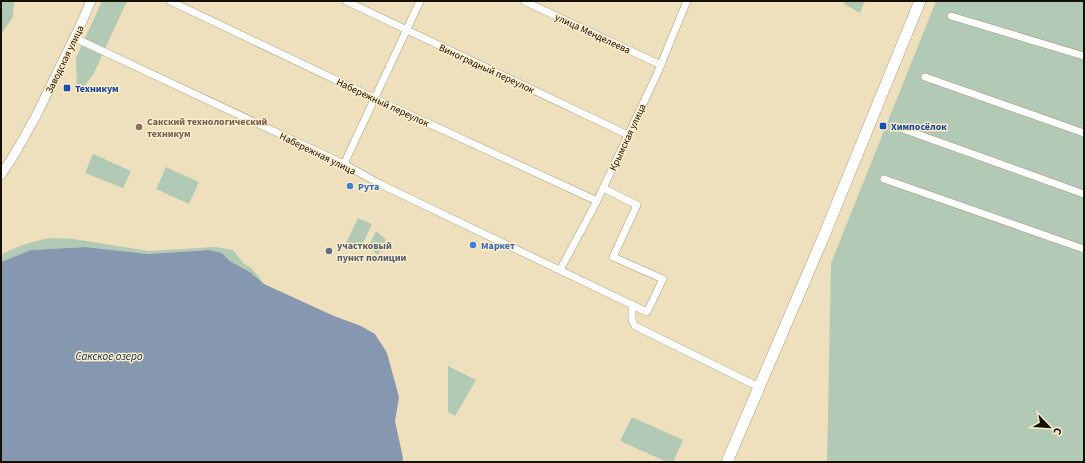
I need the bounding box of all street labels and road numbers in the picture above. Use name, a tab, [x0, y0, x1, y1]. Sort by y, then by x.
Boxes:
street label: улица Менделеева	[553, 10, 633, 58]
street label: Заводская улица	[42, 23, 87, 96]
street label: Виноградный переулок	[437, 41, 537, 97]
street label: Набережный переулок	[334, 75, 431, 131]
street label: Крымская улица	[606, 102, 650, 173]
street label: Набережная улица	[277, 129, 358, 178]

